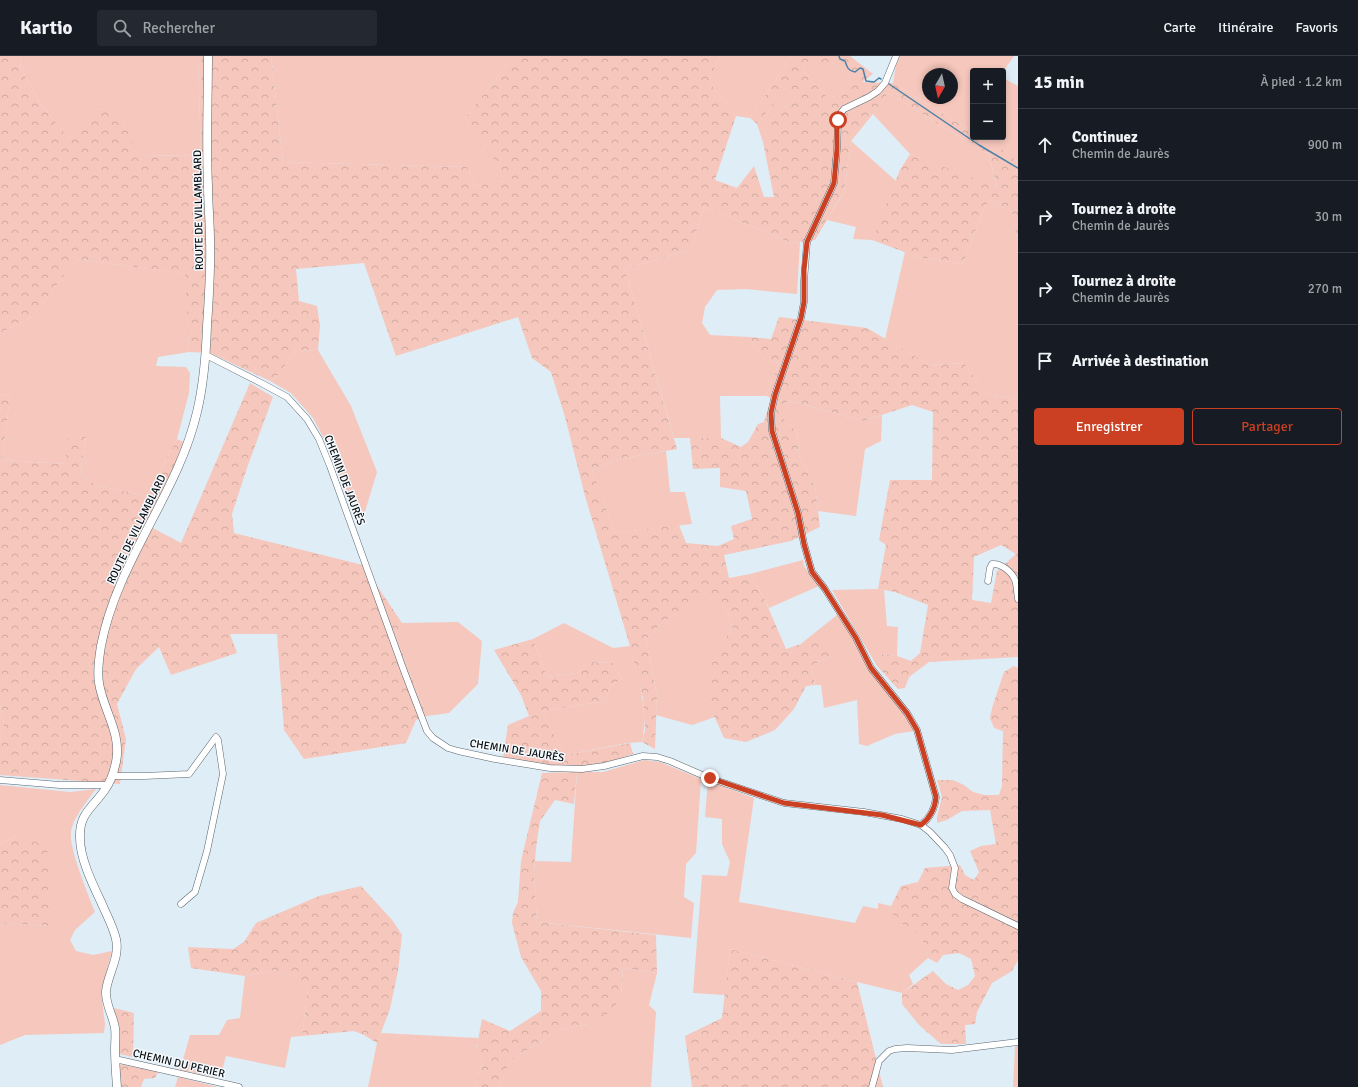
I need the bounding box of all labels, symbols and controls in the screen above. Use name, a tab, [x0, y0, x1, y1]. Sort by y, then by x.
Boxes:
search box	[97, 10, 377, 46]
text: Kartio	[20, 16, 73, 40]
icon: search	[111, 17, 133, 39]
text: Rechercher	[143, 19, 215, 37]
text: Carte	[1163, 19, 1196, 36]
text: Itinéraire	[1218, 19, 1274, 36]
text: Favoris	[1296, 19, 1338, 36]
north arrow	[922, 68, 958, 104]
map controls	[970, 68, 1006, 140]
button: +	[970, 68, 1006, 104]
text: 15 min	[1034, 72, 1084, 93]
text: À pied · 1.2 km	[1261, 74, 1342, 90]
button: −	[970, 104, 1006, 140]
route start	[829, 111, 847, 129]
text: Continuez	[1072, 128, 1138, 146]
icon: ahead	[1034, 134, 1056, 156]
text: 900 m	[1308, 137, 1342, 153]
text: Chemin de Jaurès	[1072, 146, 1169, 162]
street label: ROUTE DE VILLAMBLARD	[191, 150, 206, 270]
text: Tournez à droite	[1072, 200, 1176, 218]
icon: right	[1034, 206, 1056, 228]
text: 30 m	[1315, 209, 1342, 225]
text: Chemin de Jaurès	[1072, 218, 1169, 234]
text: Tournez à droite	[1072, 272, 1176, 290]
icon: right	[1034, 278, 1056, 300]
text: 270 m	[1308, 281, 1342, 297]
text: Chemin de Jaurès	[1072, 290, 1169, 306]
icon: arrive	[1034, 350, 1056, 372]
text: Arrivée à destination	[1072, 352, 1209, 370]
button: Enregistrer	[1034, 408, 1184, 445]
button: Partager	[1192, 408, 1342, 445]
street label: CHEMIN DE JAURÈS	[321, 433, 369, 527]
street label: ROUTE DE VILLAMBLARD	[104, 472, 169, 586]
street label: CHEMIN DE JAURÈS	[469, 736, 565, 764]
route end	[701, 769, 719, 787]
street label: CHEMIN DU PERIER	[131, 1047, 227, 1081]

